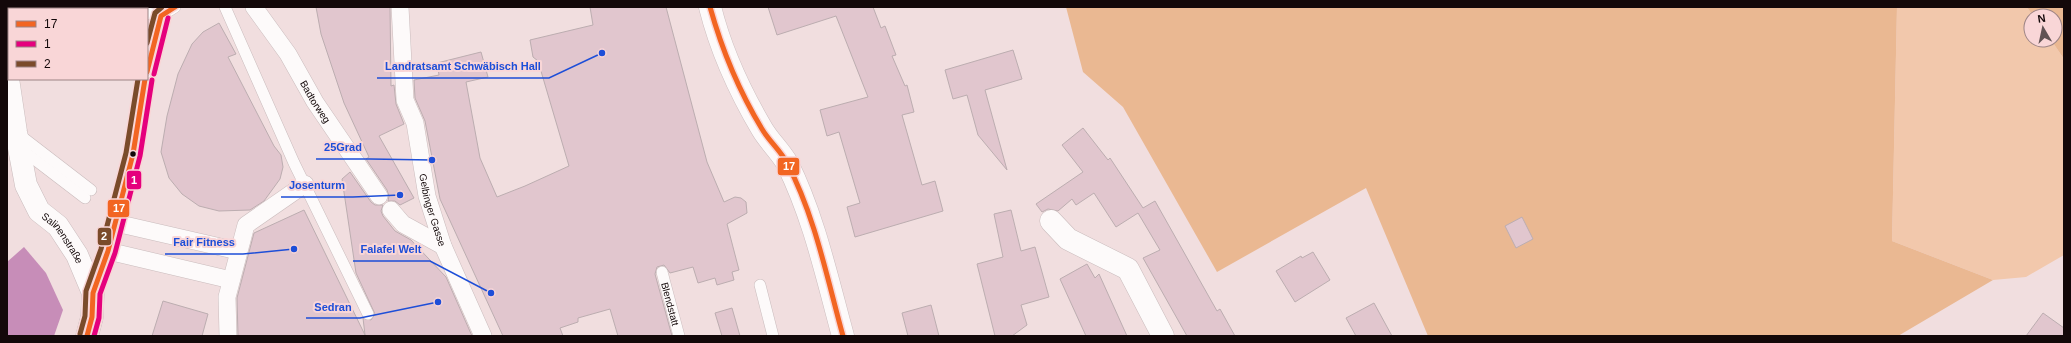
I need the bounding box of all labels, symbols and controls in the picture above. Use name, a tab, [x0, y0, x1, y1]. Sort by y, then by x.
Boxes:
legend	[8, 8, 148, 80]
north arrow	[2023, 8, 2063, 48]
text: N	[2037, 12, 2046, 25]
text: 17	[44, 17, 58, 31]
text: 1	[44, 37, 51, 51]
callout: Landratsamt Schwäbisch Hall	[377, 55, 549, 78]
text: 2	[44, 57, 51, 71]
text: Landratsamt Schwäbisch Hall	[385, 60, 541, 72]
street label: Badtorweg	[298, 78, 333, 125]
callout: 25Grad	[316, 136, 370, 159]
text: 25Grad	[324, 141, 362, 153]
unlabelled marker	[128, 149, 138, 159]
line badge: 17	[777, 157, 800, 176]
text: 17	[783, 160, 795, 172]
line badge: 1	[126, 170, 142, 190]
street label: Gelbinger Gasse	[418, 173, 448, 248]
text: 1	[131, 174, 137, 186]
callout: Josenturm	[281, 174, 353, 197]
text: Josenturm	[289, 179, 345, 191]
line badge: 17	[107, 199, 130, 218]
text: 17	[113, 202, 125, 214]
street label: Salinenstraße	[40, 210, 85, 265]
line badge: 2	[97, 227, 112, 246]
text: 2	[101, 230, 107, 242]
callout: Fair Fitness	[165, 231, 243, 254]
text: Fair Fitness	[173, 236, 235, 248]
callout: Falafel Welt	[353, 238, 430, 261]
text: Falafel Welt	[361, 243, 422, 255]
street label: Blendstatt	[659, 281, 682, 327]
callout: Sedran	[306, 295, 360, 318]
text: Sedran	[314, 301, 352, 313]

